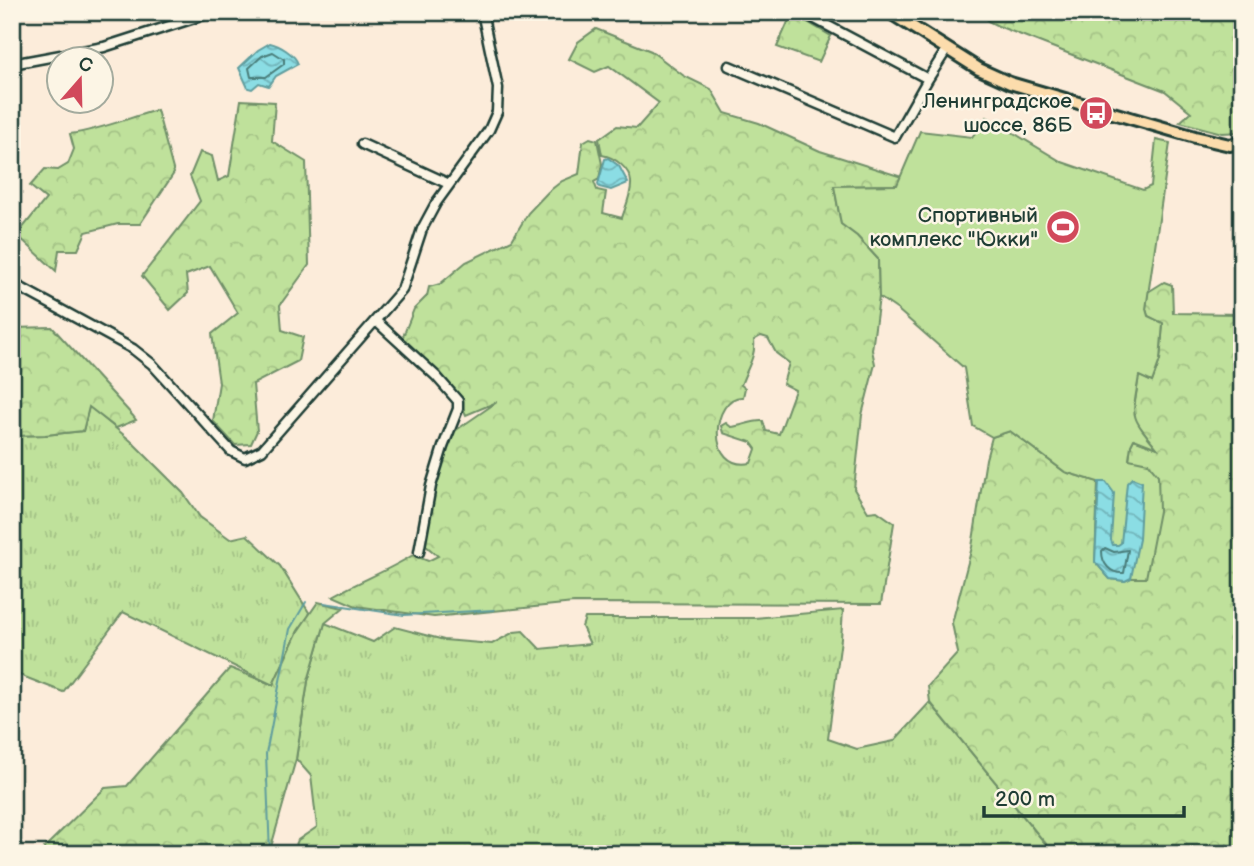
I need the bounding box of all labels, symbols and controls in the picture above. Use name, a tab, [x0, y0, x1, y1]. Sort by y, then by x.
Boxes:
north arrow	[46, 46, 116, 116]
text: С	[75, 52, 95, 79]
place label: Ленинградское шоссе, 86Б	[921, 89, 1072, 138]
bus stop icon: Ленинградское шоссе, 86Б	[1077, 94, 1115, 132]
place label: Спортивный комплекс "Юкки"	[869, 203, 1038, 252]
sports icon: Спортивный комплекс "Юкки"	[1044, 208, 1082, 246]
scale bar	[984, 775, 1184, 819]
text: 200 m	[995, 787, 1055, 812]

